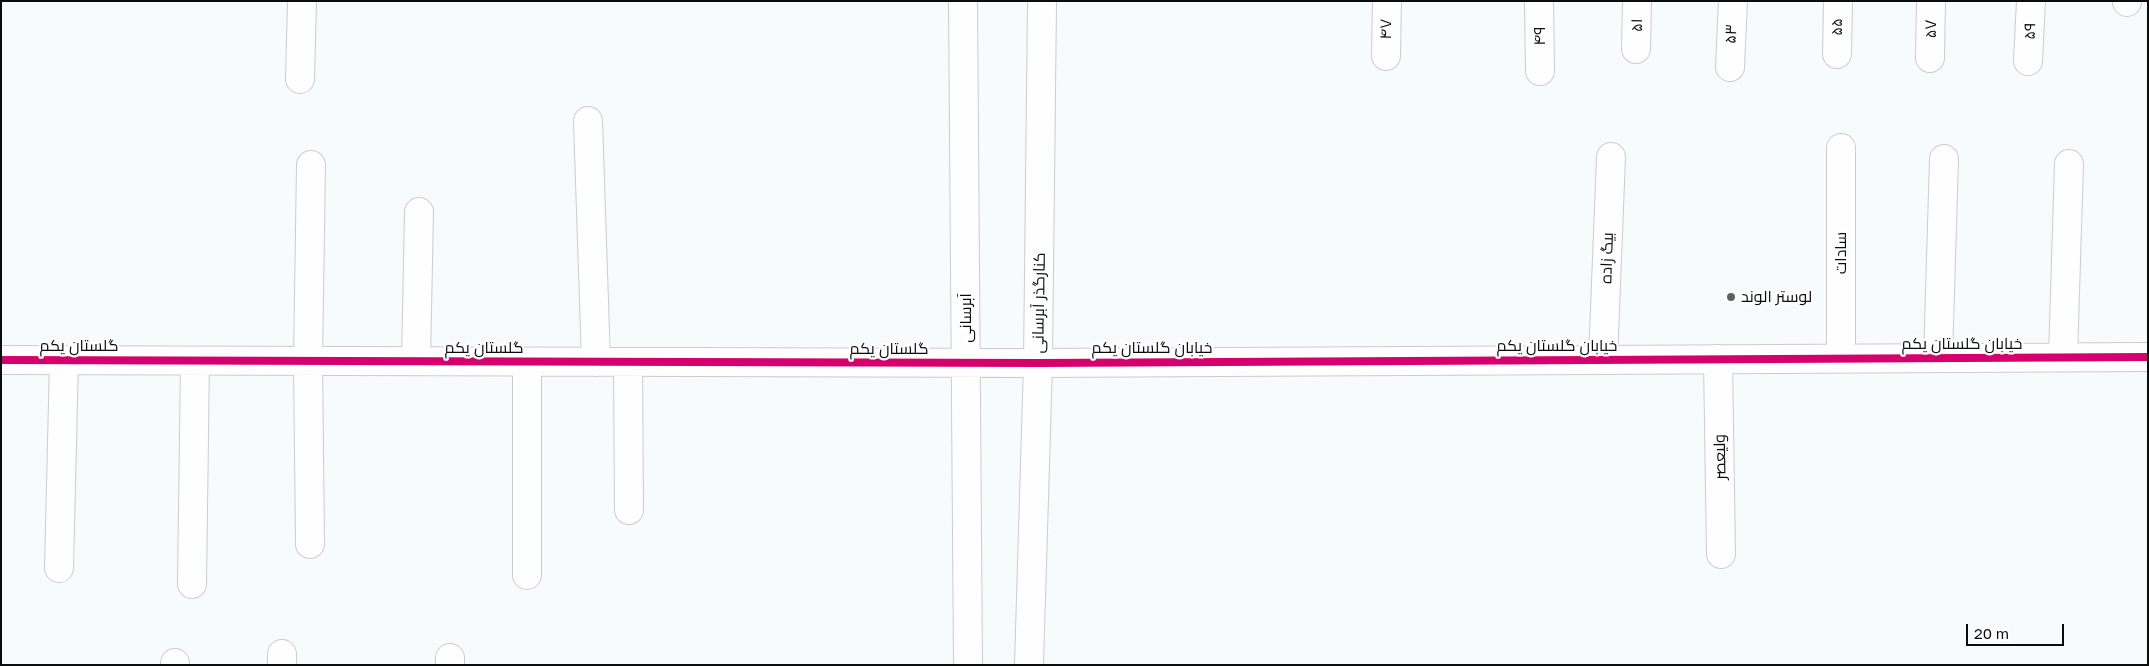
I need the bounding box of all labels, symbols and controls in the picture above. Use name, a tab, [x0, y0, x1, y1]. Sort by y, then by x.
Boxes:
street label: ۵۱	[1627, 18, 1647, 32]
street label: ۵۵	[1827, 18, 1847, 36]
street label: ۴۷	[1376, 19, 1396, 39]
street label: ۵۷	[1921, 20, 1941, 38]
street label: ۵۹	[2020, 22, 2040, 40]
street label: ۵۳	[1721, 24, 1741, 44]
street label: ۴۹	[1530, 27, 1550, 45]
street label: بیگ زاده	[1597, 232, 1617, 284]
street label: سادات	[1831, 232, 1851, 274]
street label: کنارگذر آبرسانی	[1029, 252, 1049, 354]
place label: لوستر الوند	[1741, 287, 1812, 307]
marker: لوستر الوند	[1725, 291, 1737, 303]
street label: آبرسانی	[956, 293, 976, 343]
street label: خیابان گلستان یکم	[1902, 334, 2022, 354]
street label: گلستان یکم	[40, 336, 118, 356]
street label: خیابان گلستان یکم	[1497, 336, 1617, 356]
street label: گلستان یکم	[445, 338, 523, 358]
street label: خیابان گلستان یکم	[1092, 338, 1212, 358]
street label: گلستان یکم	[850, 339, 928, 359]
street label: ولیعصر	[1710, 434, 1730, 480]
scale bar	[1969, 614, 2066, 646]
text: 20 m	[1974, 624, 2009, 642]

